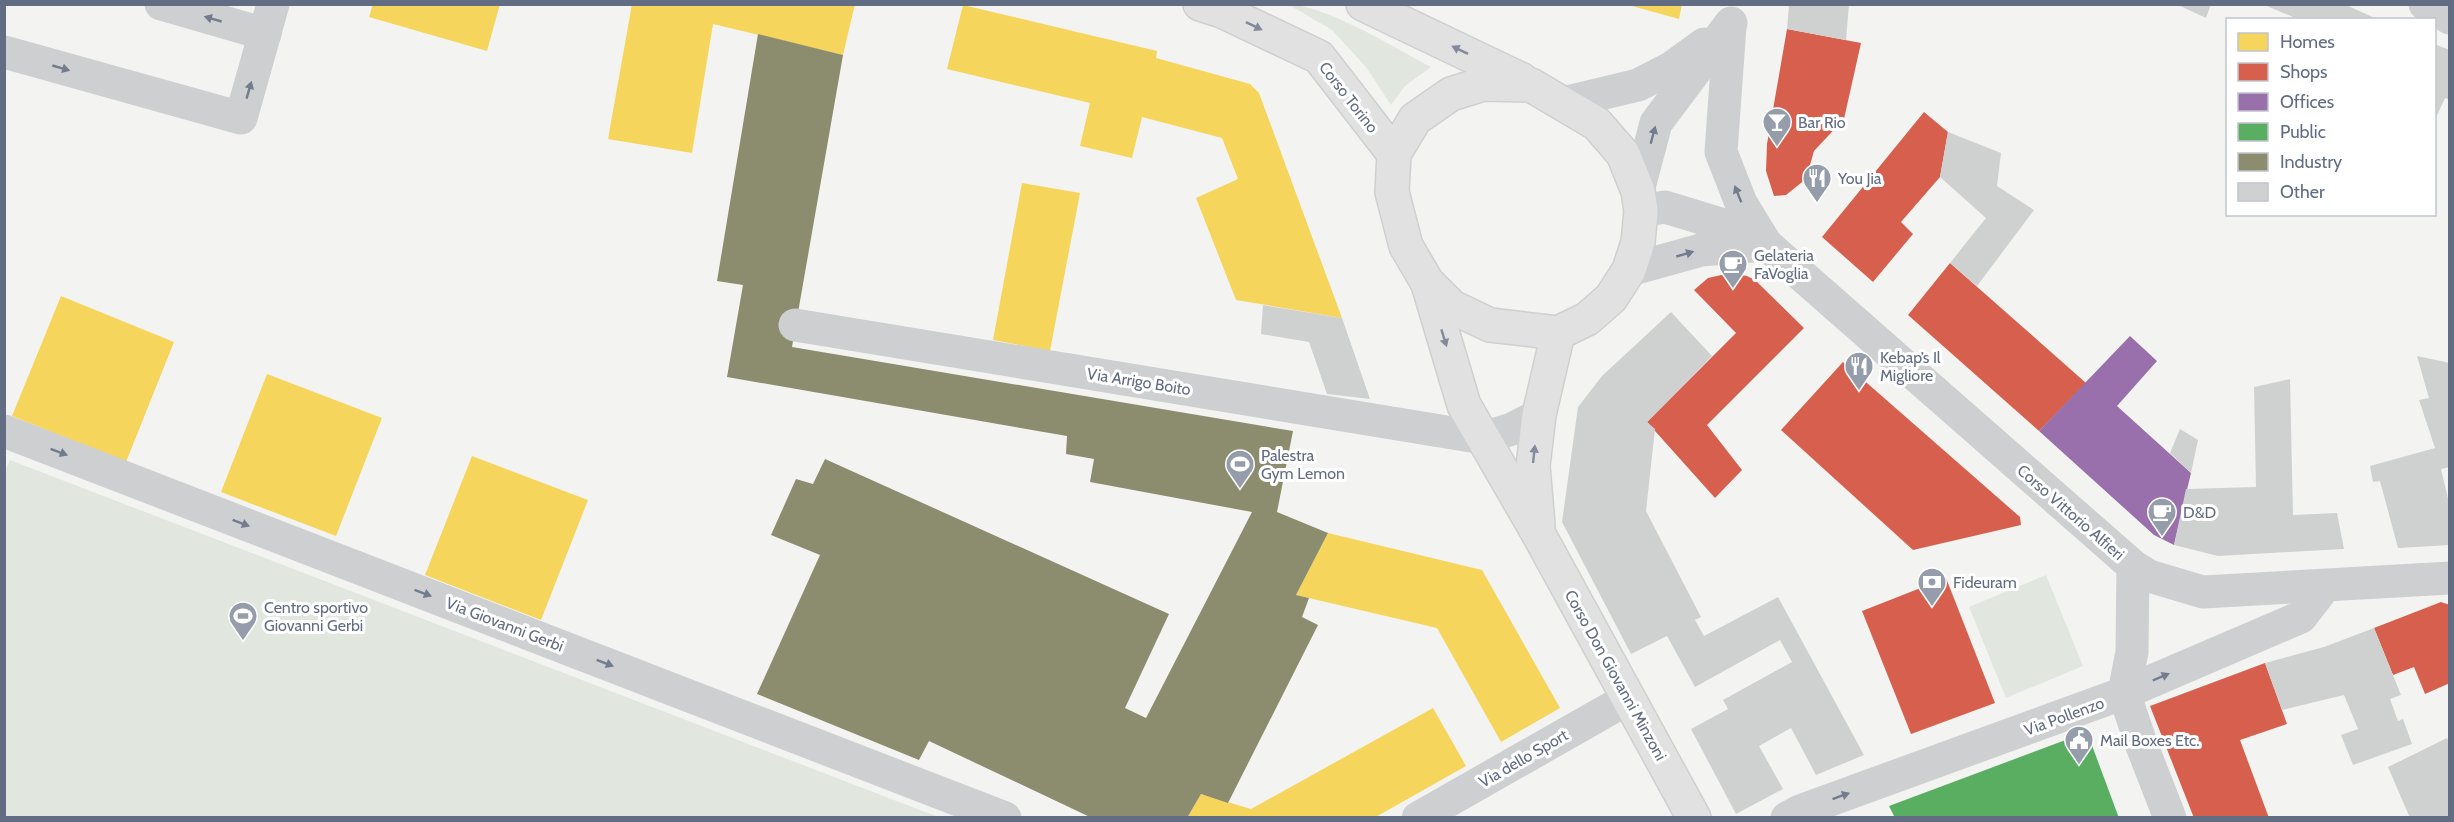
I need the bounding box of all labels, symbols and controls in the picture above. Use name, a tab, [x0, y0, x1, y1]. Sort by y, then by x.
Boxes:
one-way arrow	[204, 14, 222, 23]
legend	[2226, 18, 2436, 216]
one-way arrow	[1246, 22, 1263, 31]
text: Homes	[2280, 31, 2335, 53]
one-way arrow	[1451, 46, 1468, 55]
street label: Corso Torino	[1315, 58, 1382, 137]
text: Shops	[2280, 61, 2328, 83]
one-way arrow	[52, 64, 70, 73]
one-way arrow	[245, 81, 254, 99]
text: Offices	[2280, 91, 2334, 113]
bar icon: Bar Rio	[1761, 106, 1793, 148]
place label: Bar Rio	[1798, 113, 1846, 132]
text: Public	[2280, 121, 2326, 143]
one-way arrow	[1648, 125, 1658, 144]
text: Industry	[2280, 151, 2342, 173]
restaurant icon: You Jia	[1801, 162, 1833, 204]
place label: You Jia	[1837, 169, 1882, 188]
text: Other	[2280, 181, 2325, 203]
one-way arrow	[1733, 185, 1743, 203]
place label: Gelateria FaVoglia	[1754, 246, 1814, 283]
cafe icon: Gelateria FaVoglia	[1717, 248, 1749, 290]
one-way arrow	[1676, 249, 1694, 259]
one-way arrow	[1440, 329, 1449, 347]
place label: Kebap’s Il Migliore	[1880, 348, 1941, 385]
restaurant icon: Kebap’s Il Migliore	[1843, 350, 1875, 392]
street label: Via Arrigo Boito	[1086, 364, 1192, 399]
one-way arrow	[1529, 444, 1539, 463]
place label: Palestra Gym Lemon	[1261, 446, 1345, 483]
one-way arrow	[50, 448, 68, 458]
sports icon: Palestra Gym Lemon	[1224, 448, 1256, 490]
street label: Corso Vittorio Alfieri	[2013, 461, 2128, 564]
cafe icon: D&D	[2146, 496, 2178, 538]
place label: D&D	[2183, 503, 2216, 522]
one-way arrow	[232, 518, 250, 528]
bank icon: Fideuram	[1916, 566, 1948, 608]
place label: Fideuram	[1953, 573, 2017, 592]
street label: Corso Don Giovanni Minzoni	[1561, 587, 1670, 764]
one-way arrow	[414, 589, 432, 598]
street label: Via Giovanni Gerbi	[443, 593, 566, 656]
place label: Centro sportivo Giovanni Gerbi	[264, 598, 368, 635]
sports icon: Centro sportivo Giovanni Gerbi	[227, 600, 259, 642]
one-way arrow	[596, 659, 614, 668]
one-way arrow	[2153, 672, 2171, 682]
street label: Via Pollenzo	[2022, 693, 2107, 740]
public building icon: Mail Boxes Etc.	[2063, 724, 2095, 766]
street label: Via dello Sport	[1475, 725, 1572, 792]
place label: Mail Boxes Etc.	[2100, 731, 2200, 750]
one-way arrow	[1832, 791, 1850, 800]

